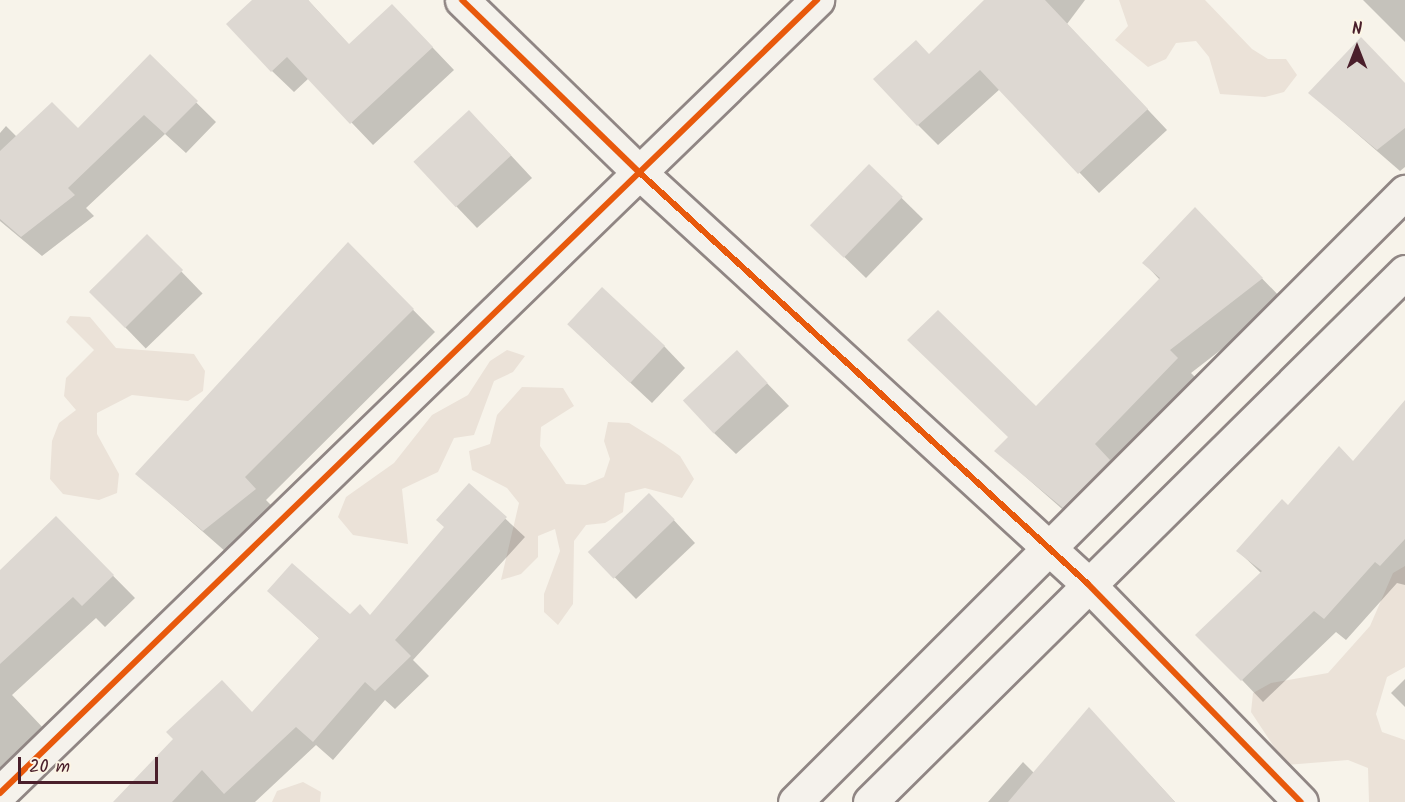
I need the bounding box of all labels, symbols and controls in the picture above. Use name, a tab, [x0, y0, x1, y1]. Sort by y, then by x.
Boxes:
text: N	[1352, 17, 1362, 42]
north arrow	[1327, 18, 1387, 78]
scale bar	[21, 745, 160, 783]
text: 20 m	[29, 753, 70, 782]

